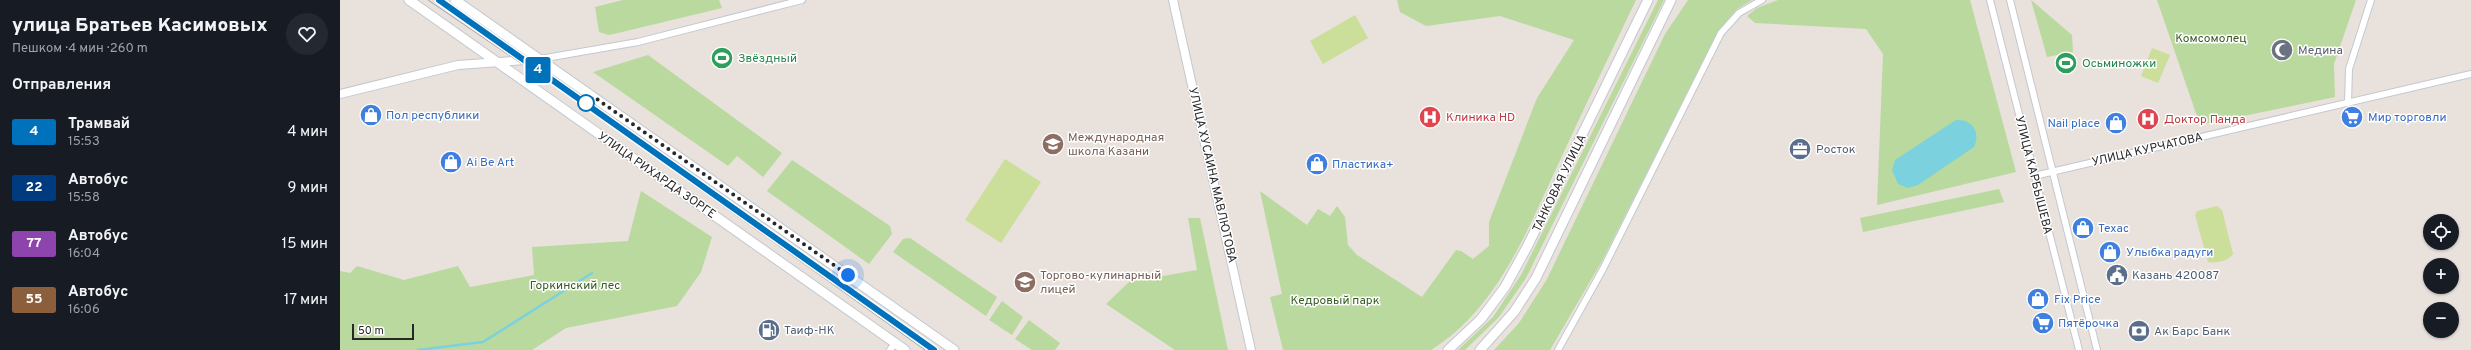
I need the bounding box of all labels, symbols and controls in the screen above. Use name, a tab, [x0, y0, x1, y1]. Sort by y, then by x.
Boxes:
button: heart	[286, 13, 328, 55]
text: улица Братьев Касимовых	[12, 14, 268, 38]
park label: Комсомолец	[2175, 31, 2247, 47]
mosque icon: Медина	[2269, 37, 2295, 63]
text: Пешком · 4 мин · 260 m	[12, 41, 148, 57]
place label: Медина	[2298, 43, 2343, 59]
sports icon: Звёздный	[709, 45, 735, 71]
sports icon: Осьминожки	[2053, 50, 2079, 76]
place label: Звёздный	[738, 51, 797, 67]
place label: Осьминожки	[2082, 56, 2156, 72]
line badge: 4	[525, 57, 551, 83]
text: 4	[534, 61, 543, 78]
text: Отправления	[12, 76, 111, 95]
street label: УЛИЦА ХУСАИНА МАВЛЮТОВА	[1184, 86, 1240, 265]
unlabelled marker	[577, 94, 595, 112]
shop icon: Пол республики	[358, 102, 384, 128]
hospital icon: Клиника HD	[1417, 104, 1443, 130]
supermarket icon: Мир торговли	[2339, 104, 2365, 130]
hospital icon: Доктор Панда	[2135, 106, 2161, 132]
place label: Пол республики	[386, 108, 479, 124]
place label: Клиника HD	[1446, 110, 1515, 126]
shop icon: Nail place	[2103, 110, 2129, 136]
place label: Мир торговли	[2368, 110, 2447, 126]
place label: Доктор Панда	[2164, 112, 2246, 128]
street label: УЛИЦА КАРБЫШЕВА	[2011, 114, 2055, 236]
text: Трамвай	[68, 115, 130, 134]
place label: Nail place	[2048, 116, 2100, 132]
text: 4	[30, 123, 39, 140]
text: 4 мин	[287, 123, 328, 142]
street label: УЛИЦА РИХАРДА ЗОРГЕ	[594, 129, 719, 223]
street label: УЛИЦА КУРЧАТОВА	[2090, 129, 2204, 171]
place label: Международная школа Казани	[1068, 130, 1164, 160]
school or university icon: Международная школа Казани	[1040, 131, 1066, 157]
street label: ТАНКОВАЯ УЛИЦА	[1529, 132, 1590, 235]
text: 15:53	[68, 134, 100, 150]
office icon: Росток	[1787, 136, 1813, 162]
place label: Росток	[1816, 142, 1856, 158]
shop icon: Ai Be Art	[438, 149, 464, 175]
shop icon: Пластика+	[1304, 151, 1330, 177]
place label: Ai Be Art	[466, 155, 514, 171]
place label: Пластика+	[1332, 157, 1394, 173]
text: Автобус	[68, 171, 128, 190]
text: 22	[25, 179, 43, 196]
text: 9 мин	[288, 179, 328, 198]
text: 15:58	[68, 190, 100, 206]
map controls	[2423, 214, 2459, 338]
button: locate	[2423, 214, 2459, 250]
shop icon: Техас	[2070, 215, 2096, 241]
place label: Техас	[2098, 221, 2129, 237]
text: Автобус	[68, 227, 128, 246]
text: 77	[27, 235, 42, 252]
text: 15 мин	[282, 235, 328, 254]
shop icon: Улыбка радуги	[2097, 239, 2123, 265]
place label: Улыбка радуги	[2126, 245, 2213, 261]
text: 16:04	[68, 246, 100, 262]
button: +	[2423, 258, 2459, 294]
public building icon: Казань 420087	[2104, 262, 2130, 288]
your location	[838, 265, 858, 285]
place label: Торгово-кулинарный лицей	[1040, 268, 1161, 298]
place label: Казань 420087	[2132, 268, 2219, 284]
school or university icon: Торгово-кулинарный лицей	[1012, 269, 1038, 295]
park label: Горкинский лес	[530, 278, 620, 294]
text: Автобус	[68, 283, 128, 302]
shop icon: Fix Price	[2025, 286, 2051, 312]
text: 55	[25, 291, 43, 308]
text: 17 мин	[284, 291, 328, 310]
place label: Fix Price	[2054, 292, 2101, 308]
park label: Кедровый парк	[1291, 293, 1380, 309]
text: 16:06	[68, 302, 100, 318]
button: −	[2423, 302, 2459, 338]
supermarket icon: Пятёрочка	[2030, 310, 2056, 336]
place label: Пятёрочка	[2058, 316, 2119, 332]
fuel station icon: Таиф-НК	[756, 317, 782, 343]
bank icon: Ак Барс Банк	[2126, 318, 2152, 344]
scale bar	[352, 322, 414, 341]
place label: Таиф-НК	[784, 323, 835, 339]
text: 50 m	[358, 324, 384, 338]
place label: Ак Барс Банк	[2154, 324, 2230, 340]

